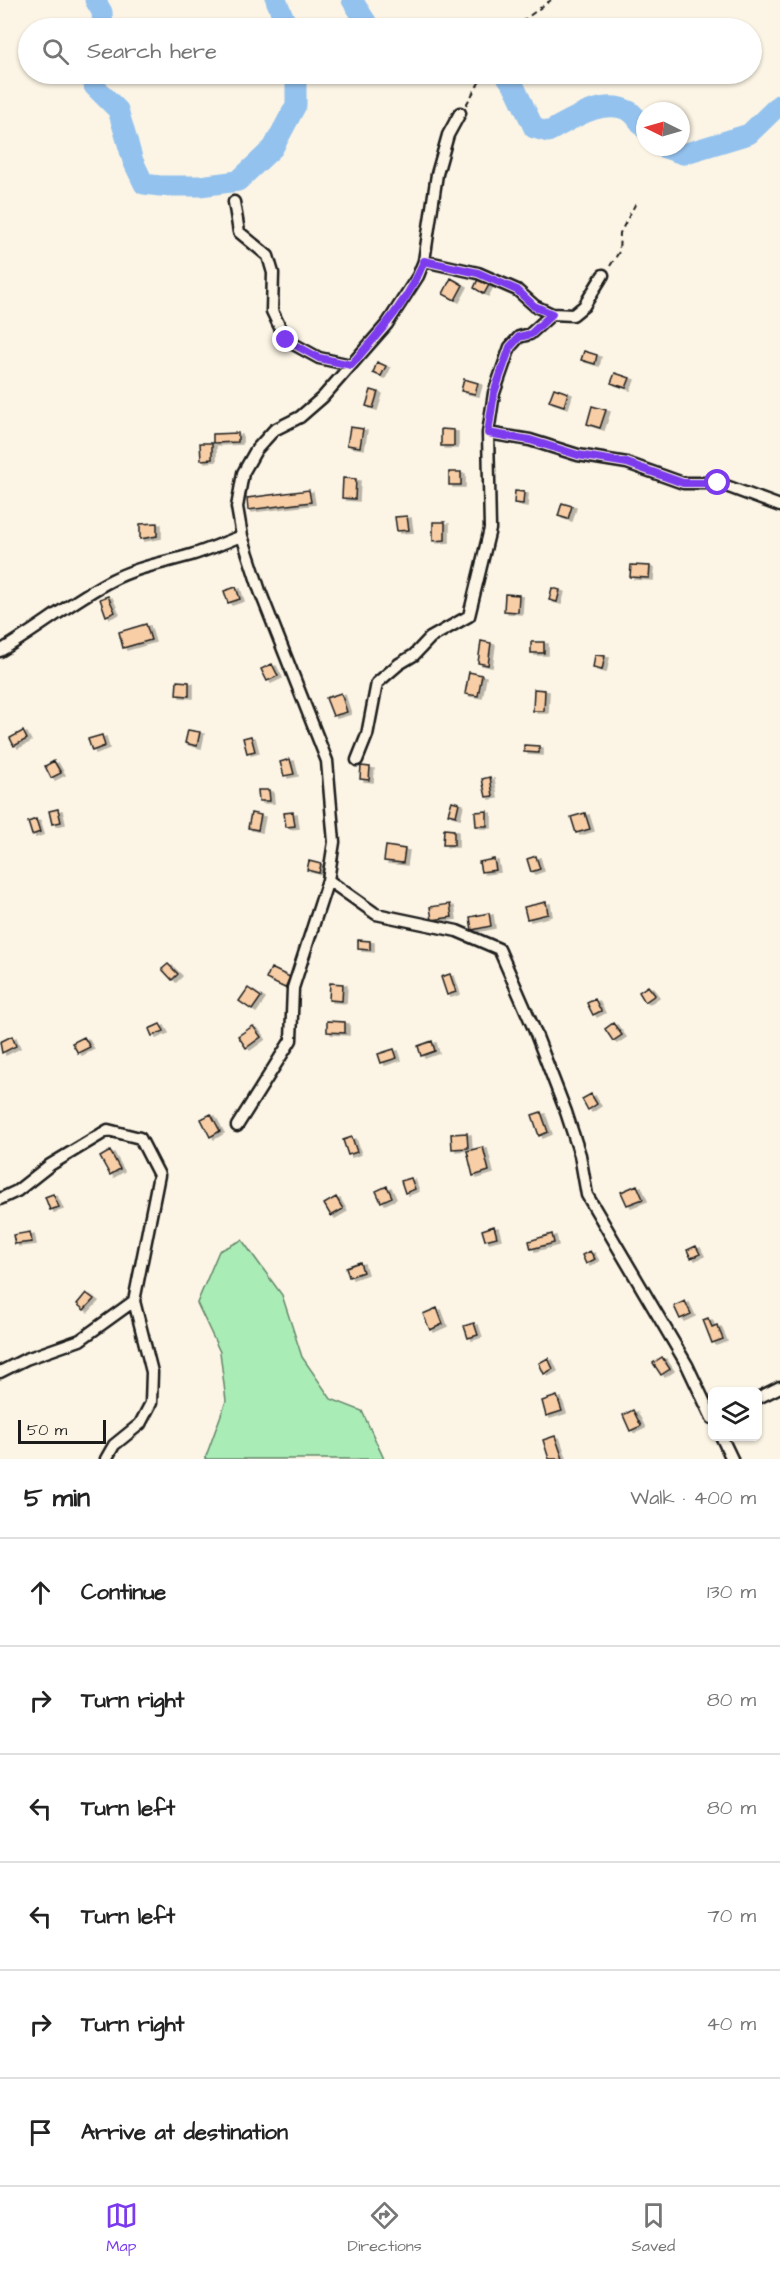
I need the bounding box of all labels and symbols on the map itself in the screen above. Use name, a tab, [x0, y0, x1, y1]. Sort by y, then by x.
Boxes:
north arrow	[636, 102, 690, 156]
route end	[272, 326, 298, 352]
route start	[704, 469, 730, 495]
scale bar	[18, 1417, 106, 1444]

